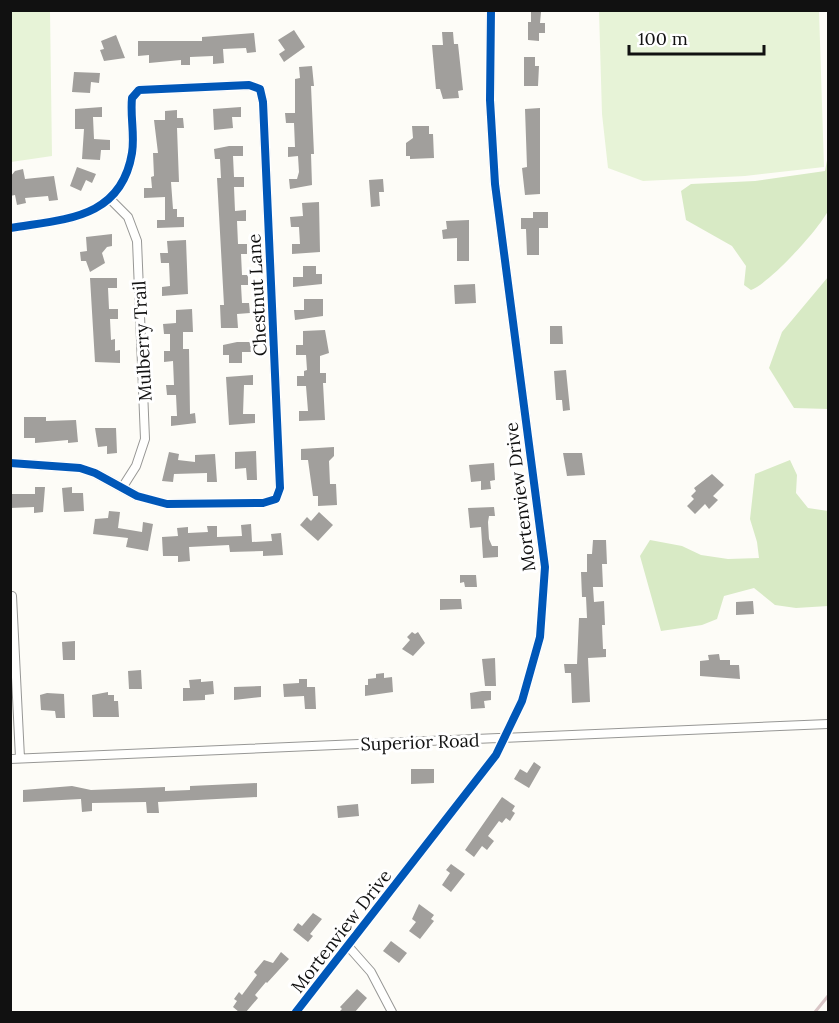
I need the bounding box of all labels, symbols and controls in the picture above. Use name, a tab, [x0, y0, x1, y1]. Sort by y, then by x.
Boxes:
scale bar	[629, 18, 764, 56]
text: 100 m	[638, 27, 688, 50]
street label: Chestnut Lane	[242, 233, 272, 357]
street label: Mulberry Trail	[127, 280, 157, 402]
street label: Mortenview Drive	[499, 421, 541, 573]
street label: Superior Road	[360, 728, 480, 756]
street label: Mortenview Drive	[286, 865, 396, 997]

